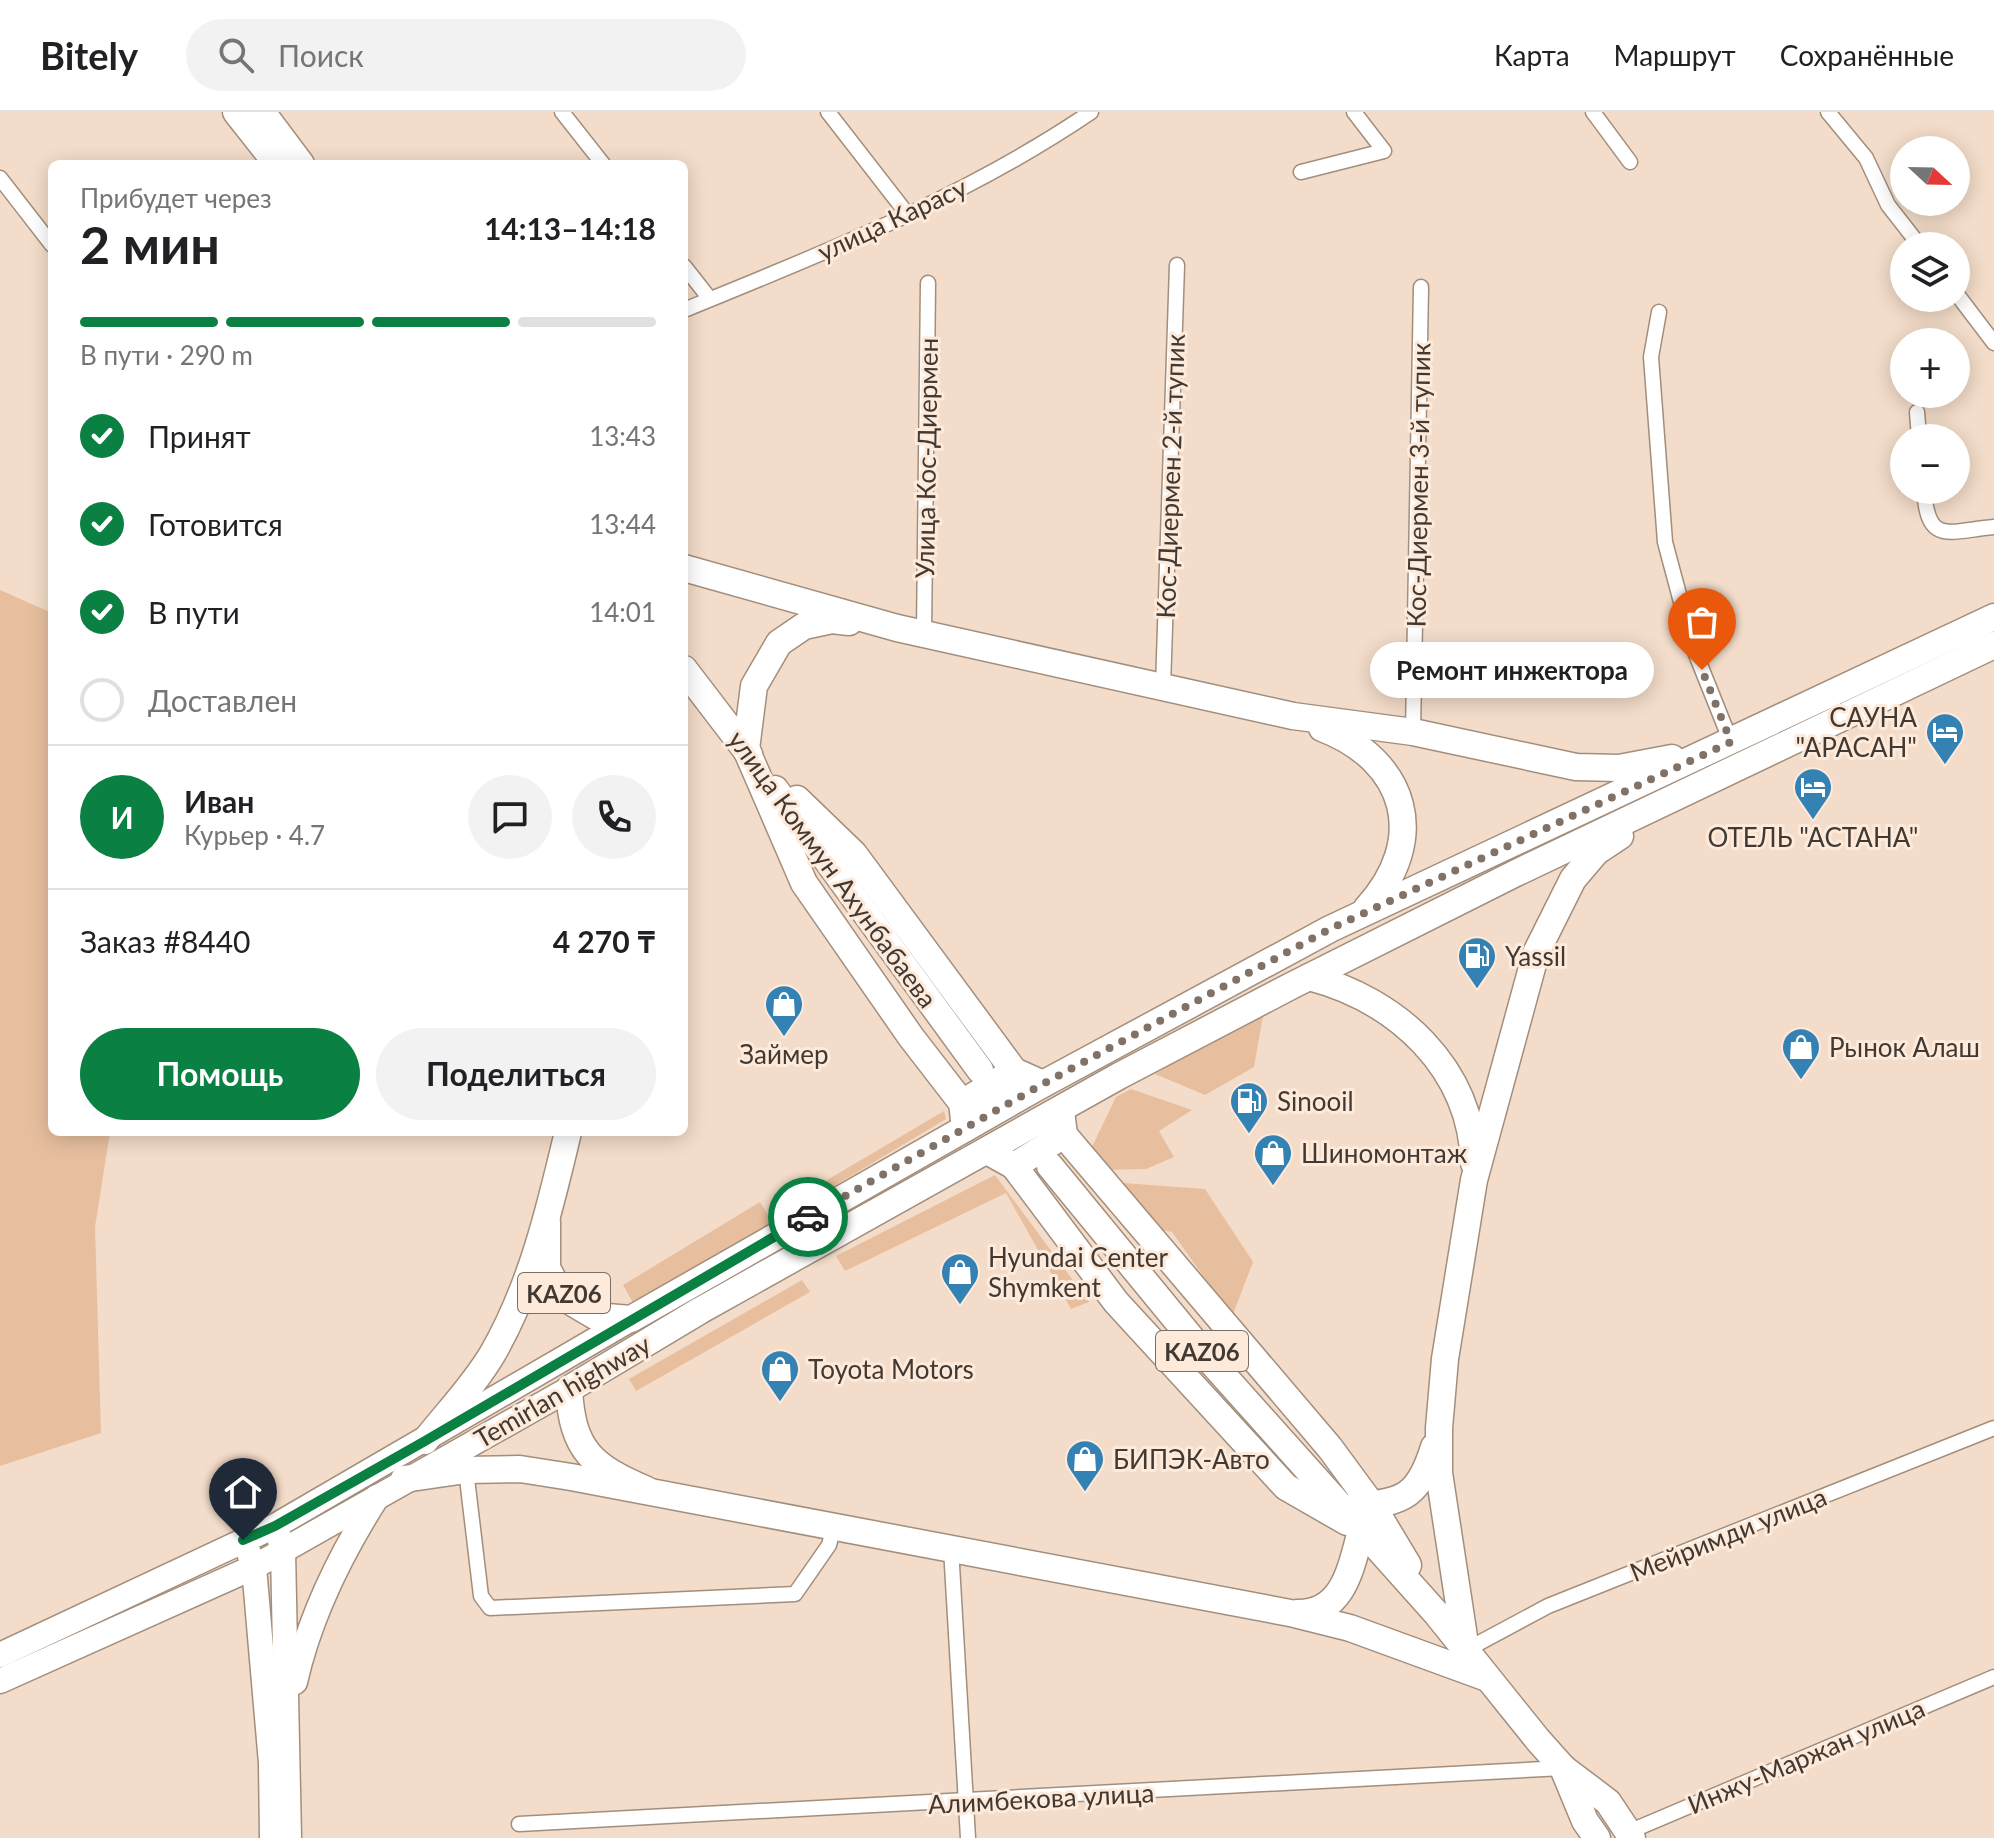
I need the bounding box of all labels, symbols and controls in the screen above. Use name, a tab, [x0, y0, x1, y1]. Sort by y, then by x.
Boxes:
search box	[186, 19, 746, 91]
text: Bitely	[40, 32, 138, 78]
icon: search	[214, 33, 258, 77]
text: Поиск	[278, 37, 364, 73]
text: Карта	[1494, 38, 1570, 72]
text: Маршрут	[1614, 38, 1736, 72]
text: Сохранённые	[1780, 38, 1954, 72]
north arrow	[1890, 136, 1970, 216]
map controls	[1890, 136, 1970, 504]
street label: улица Карасу	[812, 170, 972, 268]
text: Прибудет через	[80, 182, 272, 214]
text: 14:13–14:18	[484, 210, 656, 246]
text: 2 мин	[80, 213, 220, 275]
button: layers	[1890, 232, 1970, 312]
button: +	[1890, 328, 1970, 408]
street label: Кос-Диермен 2-й тупик	[1149, 333, 1191, 619]
street label: Улица Кос-Диермен	[908, 338, 944, 578]
text: В пути · 290 m	[80, 339, 253, 371]
street label: Кос-Диермен 3-й тупик	[1400, 342, 1436, 628]
icon: check	[80, 414, 124, 458]
text: Принят	[148, 418, 251, 454]
text: 13:43	[589, 420, 656, 452]
button: −	[1890, 424, 1970, 504]
icon: check	[80, 502, 124, 546]
text: Готовится	[148, 506, 283, 542]
text: 13:44	[589, 508, 656, 540]
pin	[1668, 588, 1736, 670]
icon: check	[80, 590, 124, 634]
text: В пути	[148, 594, 240, 630]
text: 14:01	[589, 596, 656, 628]
icon: bag	[1680, 600, 1724, 644]
callout: Ремонт инжектора	[1370, 642, 1654, 698]
text: Ремонт инжектора	[1396, 654, 1628, 686]
text: Доставлен	[148, 682, 297, 718]
place label: САУНА "АРАСАН"	[1795, 701, 1917, 763]
hotel icon: САУНА "АРАСАН"	[1924, 711, 1966, 766]
street label: улица Коммун Ахунбабаева	[722, 724, 944, 1014]
hotel icon: ОТЕЛЬ "АСТАНА"	[1792, 766, 1834, 821]
button: chat	[468, 775, 552, 859]
button: phone	[572, 775, 656, 859]
text: Иван	[184, 783, 254, 819]
text: И	[110, 799, 134, 835]
text: Курьер · 4.7	[184, 819, 325, 851]
place label: ОТЕЛЬ "АСТАНА"	[1707, 821, 1919, 853]
text: Заказ #8440	[80, 923, 251, 959]
text: 4 270 ₸	[553, 923, 656, 959]
fuel station icon: Yassil	[1456, 935, 1498, 990]
place label: Yassil	[1505, 940, 1566, 972]
shop icon: Займер	[763, 983, 805, 1038]
shop icon: Рынок Алаш	[1780, 1026, 1822, 1081]
button: Помощь	[80, 1028, 360, 1120]
button: Поделиться	[376, 1028, 656, 1120]
place label: Рынок Алаш	[1829, 1031, 1980, 1063]
place label: Займер	[739, 1038, 829, 1070]
fuel station icon: Sinooil	[1228, 1080, 1270, 1135]
place label: Sinooil	[1277, 1085, 1354, 1117]
shop icon: Шиномонтаж	[1252, 1132, 1294, 1187]
place label: Шиномонтаж	[1301, 1137, 1468, 1169]
courier	[768, 1177, 848, 1257]
icon: car	[786, 1195, 830, 1239]
place label: Hyundai Center Shymkent	[988, 1241, 1168, 1303]
shop icon: Hyundai Center Shymkent	[939, 1251, 981, 1306]
road number: KАZ06	[518, 1273, 610, 1313]
street label: Temirlan highway	[468, 1327, 656, 1454]
road number: KАZ06	[1156, 1331, 1248, 1371]
shop icon: Toyota Motors	[759, 1348, 801, 1403]
place label: Toyota Motors	[808, 1353, 974, 1385]
shop icon: БИПЭК-Авто	[1064, 1438, 1106, 1493]
place label: БИПЭК-Авто	[1113, 1443, 1270, 1475]
pin	[209, 1458, 277, 1540]
icon: home	[221, 1470, 265, 1514]
street label: Мейримди улица	[1625, 1480, 1831, 1588]
street label: Инжу-Маржан улица	[1683, 1692, 1929, 1820]
street label: Алимбекова улица	[927, 1776, 1155, 1820]

